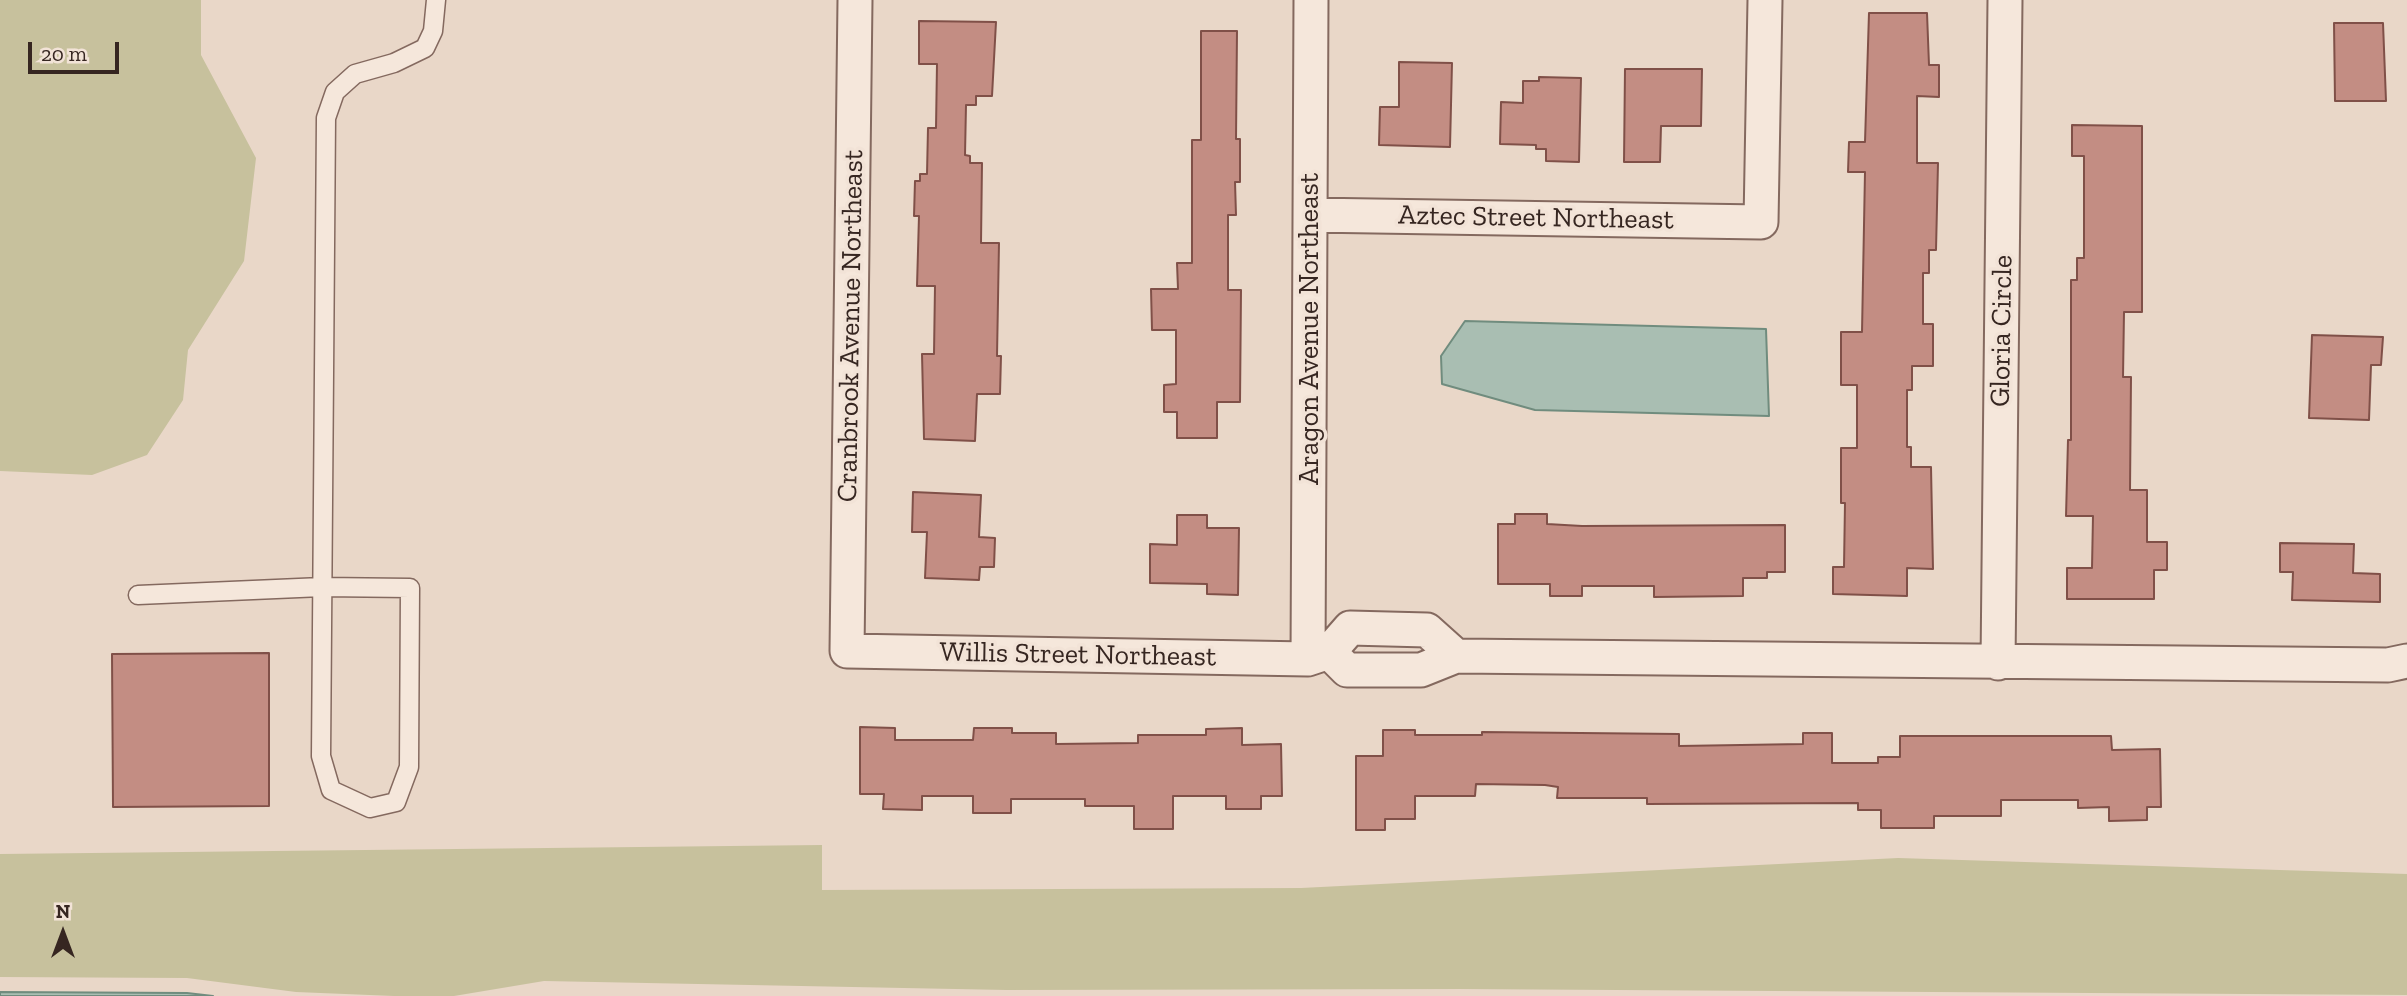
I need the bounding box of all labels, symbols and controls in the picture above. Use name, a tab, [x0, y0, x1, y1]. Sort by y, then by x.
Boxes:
scale bar	[32, 28, 122, 72]
text: 20 m	[41, 41, 87, 66]
street label: Cranbrook Avenue Northeast	[831, 150, 871, 502]
street label: Aragon Avenue Northeast	[1293, 173, 1327, 485]
street label: Aztec Street Northeast	[1398, 199, 1674, 237]
street label: Gloria Circle	[1984, 255, 2020, 407]
street label: Willis Street Northeast	[939, 636, 1217, 674]
north arrow	[28, 898, 98, 968]
text: N	[56, 900, 70, 923]

